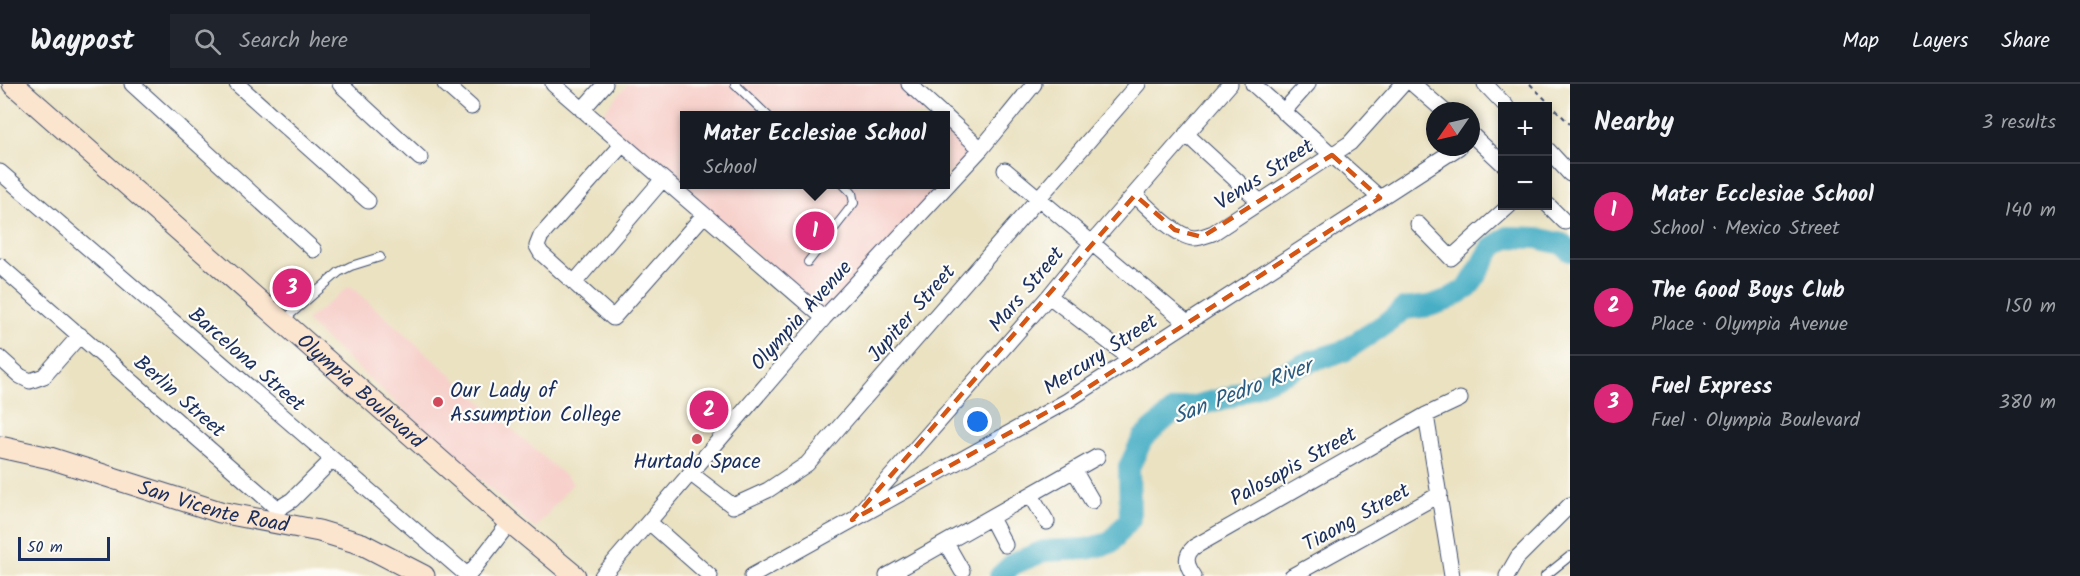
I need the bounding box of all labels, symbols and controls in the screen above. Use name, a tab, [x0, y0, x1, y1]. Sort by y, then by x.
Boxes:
search box	[170, 14, 590, 68]
text: Waypost	[30, 19, 134, 64]
text: Search here	[239, 24, 348, 59]
icon: search	[191, 25, 224, 58]
text: Map	[1842, 25, 1879, 58]
text: Layers	[1912, 25, 1968, 58]
text: Share	[2001, 25, 2050, 58]
north arrow	[1426, 102, 1480, 156]
map controls	[1498, 102, 1552, 210]
button: +	[1498, 102, 1552, 156]
text: Nearby	[1594, 102, 1674, 144]
text: 3 results	[1982, 107, 2056, 139]
popup	[680, 111, 950, 189]
text: Mater Ecclesiae School	[704, 117, 926, 152]
street label: Venus Street	[1209, 130, 1322, 220]
text: School	[704, 152, 757, 184]
button: −	[1498, 156, 1552, 210]
text: Mater Ecclesiae School	[1651, 178, 1874, 213]
text: 1	[1610, 195, 1617, 227]
text: 140 m	[2005, 195, 2056, 227]
pin: 1	[796, 208, 834, 254]
text: School · Mexico Street	[1651, 213, 1840, 245]
street label: Mars Street	[981, 239, 1074, 340]
street label: Olympia Avenue	[743, 253, 861, 379]
street label: Jupiter Street	[860, 257, 965, 371]
pin: 3	[272, 266, 312, 310]
text: The Good Boys Club	[1651, 274, 1845, 309]
text: 2	[1608, 291, 1619, 323]
text: 150 m	[2005, 291, 2056, 323]
street label: Barcelona Street	[180, 300, 313, 421]
street label: Mercury Street	[1037, 305, 1165, 405]
text: Place · Olympia Avenue	[1651, 309, 1848, 341]
street label: Olympia Boulevard	[289, 326, 432, 458]
street label: Berlin Street	[126, 348, 233, 447]
water label: San Pedro River	[1168, 348, 1322, 435]
text: Fuel Express	[1651, 370, 1772, 405]
place label: Our Lady of Assumption College	[450, 375, 622, 432]
text: 3	[1608, 387, 1619, 419]
text: 380 m	[1999, 387, 2056, 419]
pin: 2	[690, 388, 728, 432]
marker: Our Lady of Assumption College	[431, 395, 445, 409]
text: Fuel · Olympia Boulevard	[1651, 405, 1860, 437]
your location	[963, 407, 992, 436]
street label: Palosapis Street	[1224, 418, 1364, 516]
marker: Hurtado Space	[690, 432, 704, 446]
place label: Hurtado Space	[633, 446, 761, 479]
street label: San Vicente Road	[133, 472, 292, 543]
street label: Tiaong Street	[1297, 475, 1417, 561]
scale bar	[18, 534, 110, 562]
text: 50 m	[27, 535, 63, 560]

